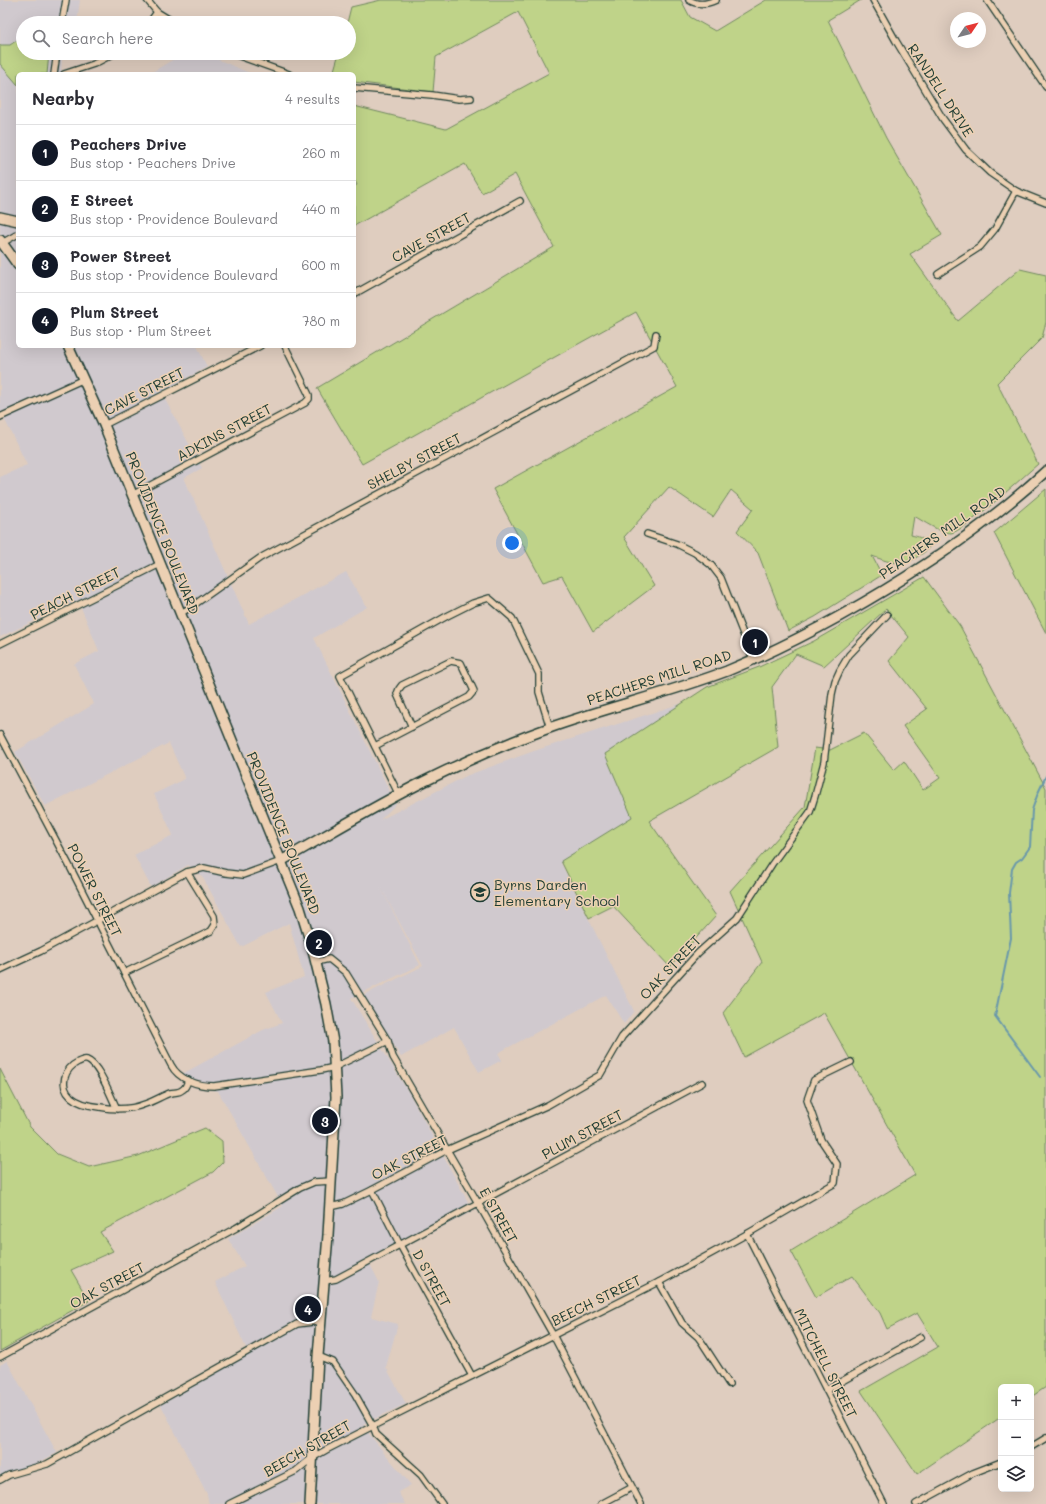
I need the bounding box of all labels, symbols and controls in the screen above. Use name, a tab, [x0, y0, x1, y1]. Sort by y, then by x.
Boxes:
north arrow	[950, 12, 986, 48]
search box	[16, 16, 356, 60]
icon: search	[30, 27, 52, 49]
text: Search here	[62, 28, 153, 48]
street label: RANDELL DRIVE	[904, 40, 978, 140]
text: Nearby	[32, 87, 94, 109]
text: 4 results	[285, 90, 340, 107]
text: Peachers Drive	[70, 134, 187, 154]
text: 1	[42, 144, 48, 161]
text: 260 m	[302, 144, 340, 161]
text: Bus stop · Peachers Drive	[70, 154, 236, 171]
text: E Street	[70, 190, 133, 210]
text: 2	[41, 200, 49, 217]
text: 440 m	[302, 200, 340, 217]
street label: CAVE STREET	[388, 207, 474, 267]
text: Bus stop · Providence Boulevard	[70, 210, 278, 227]
text: Power Street	[70, 246, 171, 266]
text: 3	[41, 256, 49, 273]
text: 600 m	[302, 256, 340, 273]
text: Bus stop · Providence Boulevard	[70, 266, 278, 283]
text: Plum Street	[70, 302, 159, 322]
text: 4	[41, 312, 49, 329]
text: 780 m	[302, 312, 340, 329]
text: Bus stop · Plum Street	[70, 322, 212, 339]
street label: CAVE STREET	[101, 363, 188, 419]
street label: ADKINS STREET	[173, 399, 275, 465]
street label: SHELBY STREET	[364, 428, 465, 494]
street label: PROVIDENCE BOULEVARD	[122, 449, 204, 617]
street label: PEACHERS MILL ROAD	[875, 481, 1009, 583]
your location	[502, 533, 522, 553]
street label: PEACH STREET	[27, 562, 123, 624]
pin: 1	[742, 627, 768, 657]
street label: PEACHERS MILL ROAD	[584, 645, 734, 709]
street label: PROVIDENCE BOULEVARD	[243, 749, 325, 917]
street label: POWER STREET	[63, 840, 127, 940]
place label: Byrns Darden Elementary School	[494, 875, 620, 910]
school or university icon: Byrns Darden Elementary School	[469, 881, 491, 903]
pin: 2	[306, 928, 332, 958]
street label: OAK STREET	[635, 930, 705, 1004]
street label: PLUM STREET	[538, 1105, 626, 1163]
pin: 3	[312, 1106, 338, 1136]
street label: OAK STREET	[368, 1130, 450, 1184]
street label: E STREET	[476, 1184, 523, 1246]
street label: D STREET	[409, 1246, 456, 1310]
street label: OAK STREET	[66, 1257, 148, 1313]
street label: BEECH STREET	[548, 1270, 644, 1330]
pin: 4	[295, 1294, 321, 1324]
street label: MITCHELL STREET	[790, 1305, 862, 1421]
map controls	[998, 1384, 1034, 1492]
button: +	[998, 1384, 1034, 1420]
street label: BEECH STREET	[260, 1415, 354, 1481]
button: −	[998, 1420, 1034, 1456]
button: layers	[998, 1456, 1034, 1492]

